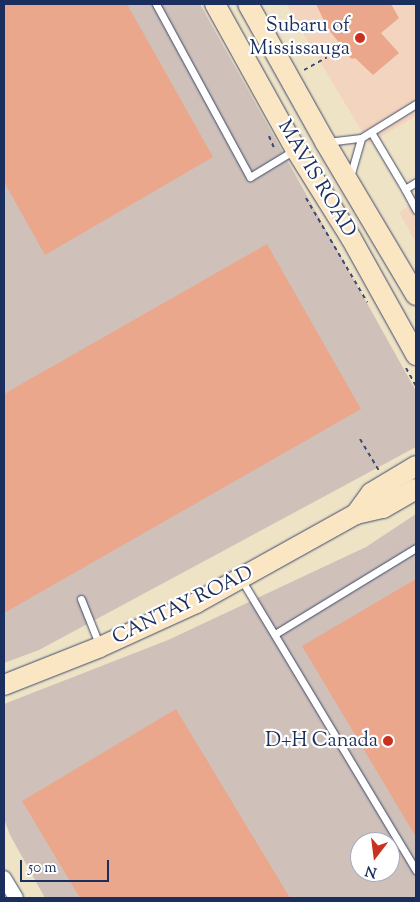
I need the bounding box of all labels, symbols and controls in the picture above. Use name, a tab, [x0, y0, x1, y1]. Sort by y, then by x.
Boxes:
place label: Subaru of Mississauga	[249, 14, 350, 61]
marker: Subaru of Mississauga	[354, 32, 366, 44]
street label: MAVIS ROAD	[272, 116, 360, 242]
street label: CANTAY ROAD	[109, 562, 257, 650]
place label: D+H Canada	[265, 729, 378, 753]
marker: D+H Canada	[382, 735, 394, 747]
north arrow	[350, 832, 400, 882]
scale bar	[22, 850, 111, 882]
text: 50 m	[28, 858, 57, 879]
text: N	[363, 859, 379, 882]

